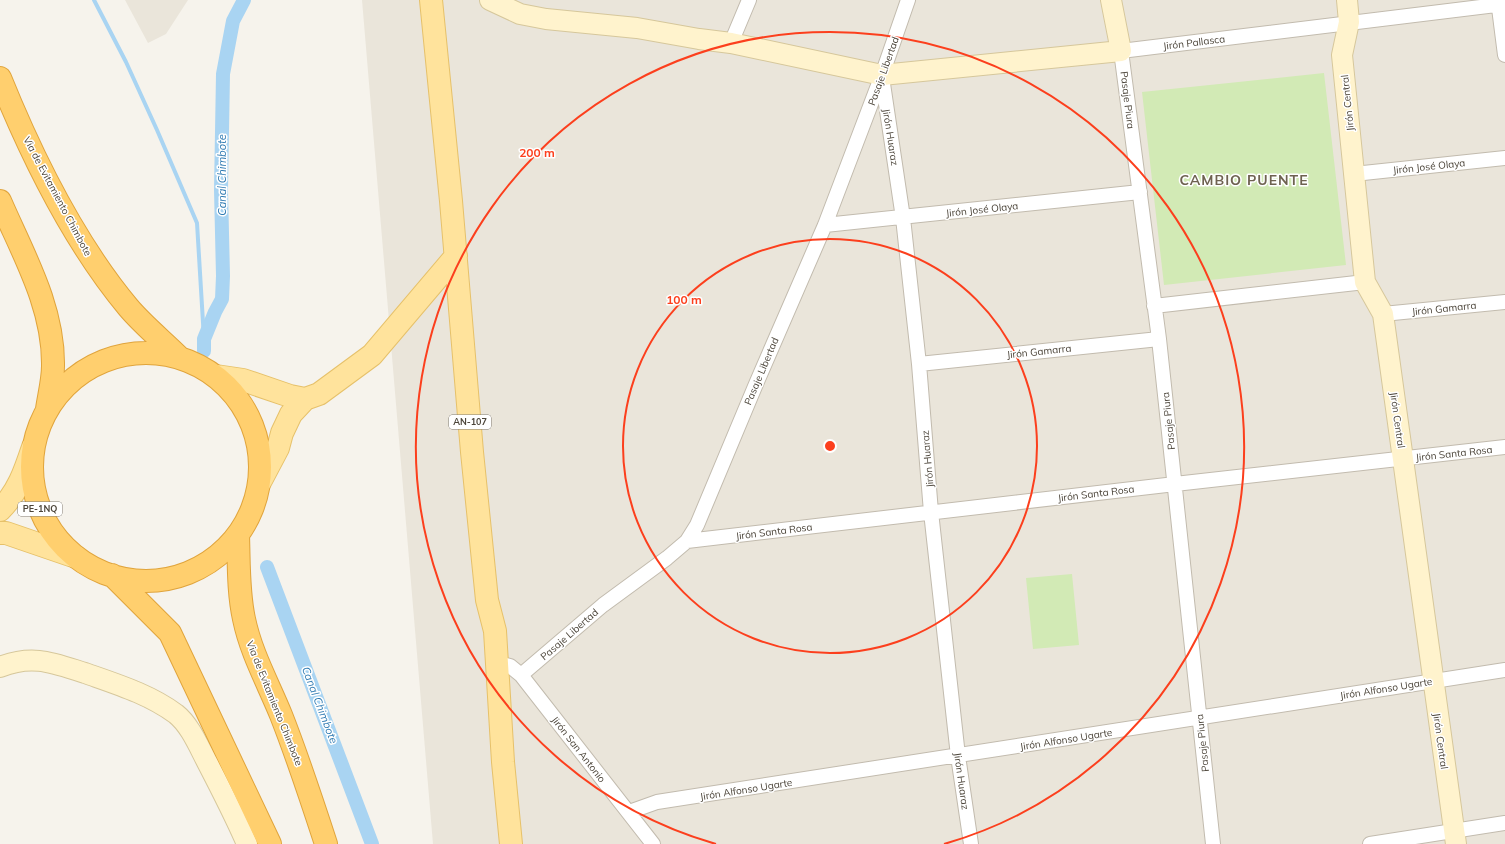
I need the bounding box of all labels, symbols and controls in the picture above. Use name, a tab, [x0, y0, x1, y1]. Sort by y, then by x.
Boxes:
street label: Jirón Pallasca	[1162, 32, 1226, 53]
street label: Pasaje Libertad	[865, 35, 902, 107]
street label: Pasaje Piura	[1118, 71, 1137, 130]
street label: Jirón Central	[1338, 74, 1357, 132]
street label: Jirón Huaraz	[880, 108, 901, 167]
street label: Via de Evitamiento Chimbote	[20, 134, 95, 258]
water label: Canal Chimbote	[215, 134, 229, 216]
text: 200 m	[519, 145, 555, 160]
street label: Jirón José Olaya	[1392, 156, 1466, 177]
district label: CAMBIO PUENTE	[1179, 171, 1309, 189]
street label: Jirón José Olaya	[945, 199, 1019, 220]
text: 100 m	[666, 292, 702, 307]
street label: Jirón Gamarra	[1411, 299, 1477, 318]
street label: Pasaje Libertad	[741, 335, 782, 407]
street label: Jirón Gamarra	[1006, 342, 1072, 361]
street label: Pasaje Piura	[1159, 391, 1178, 450]
street label: Jirón Central	[1387, 391, 1408, 449]
road number: AN-107	[449, 415, 491, 429]
street label: Jirón Huaraz	[919, 430, 936, 488]
centre of rings	[823, 439, 837, 453]
street label: Jirón Santa Rosa	[1415, 443, 1493, 464]
street label: Jirón Santa Rosa	[1057, 482, 1135, 505]
road number: PE-1NQ	[18, 502, 62, 516]
street label: Jirón Santa Rosa	[735, 520, 813, 543]
street label: Pasaje Libertad	[538, 606, 601, 663]
street label: Via de Evitamiento Chimbote	[243, 639, 306, 768]
water label: Canal Chimbote	[299, 665, 341, 745]
street label: Jirón Alfonso Ugarte	[1339, 675, 1433, 702]
street label: Jirón Central	[1430, 712, 1451, 770]
street label: Pasaje Piura	[1193, 713, 1212, 772]
street label: Jirón San Antonio	[549, 714, 609, 785]
street label: Jirón Alfonso Ugarte	[1019, 726, 1113, 753]
street label: Jirón Huaraz	[951, 752, 972, 811]
street label: Jirón Alfonso Ugarte	[699, 776, 793, 803]

